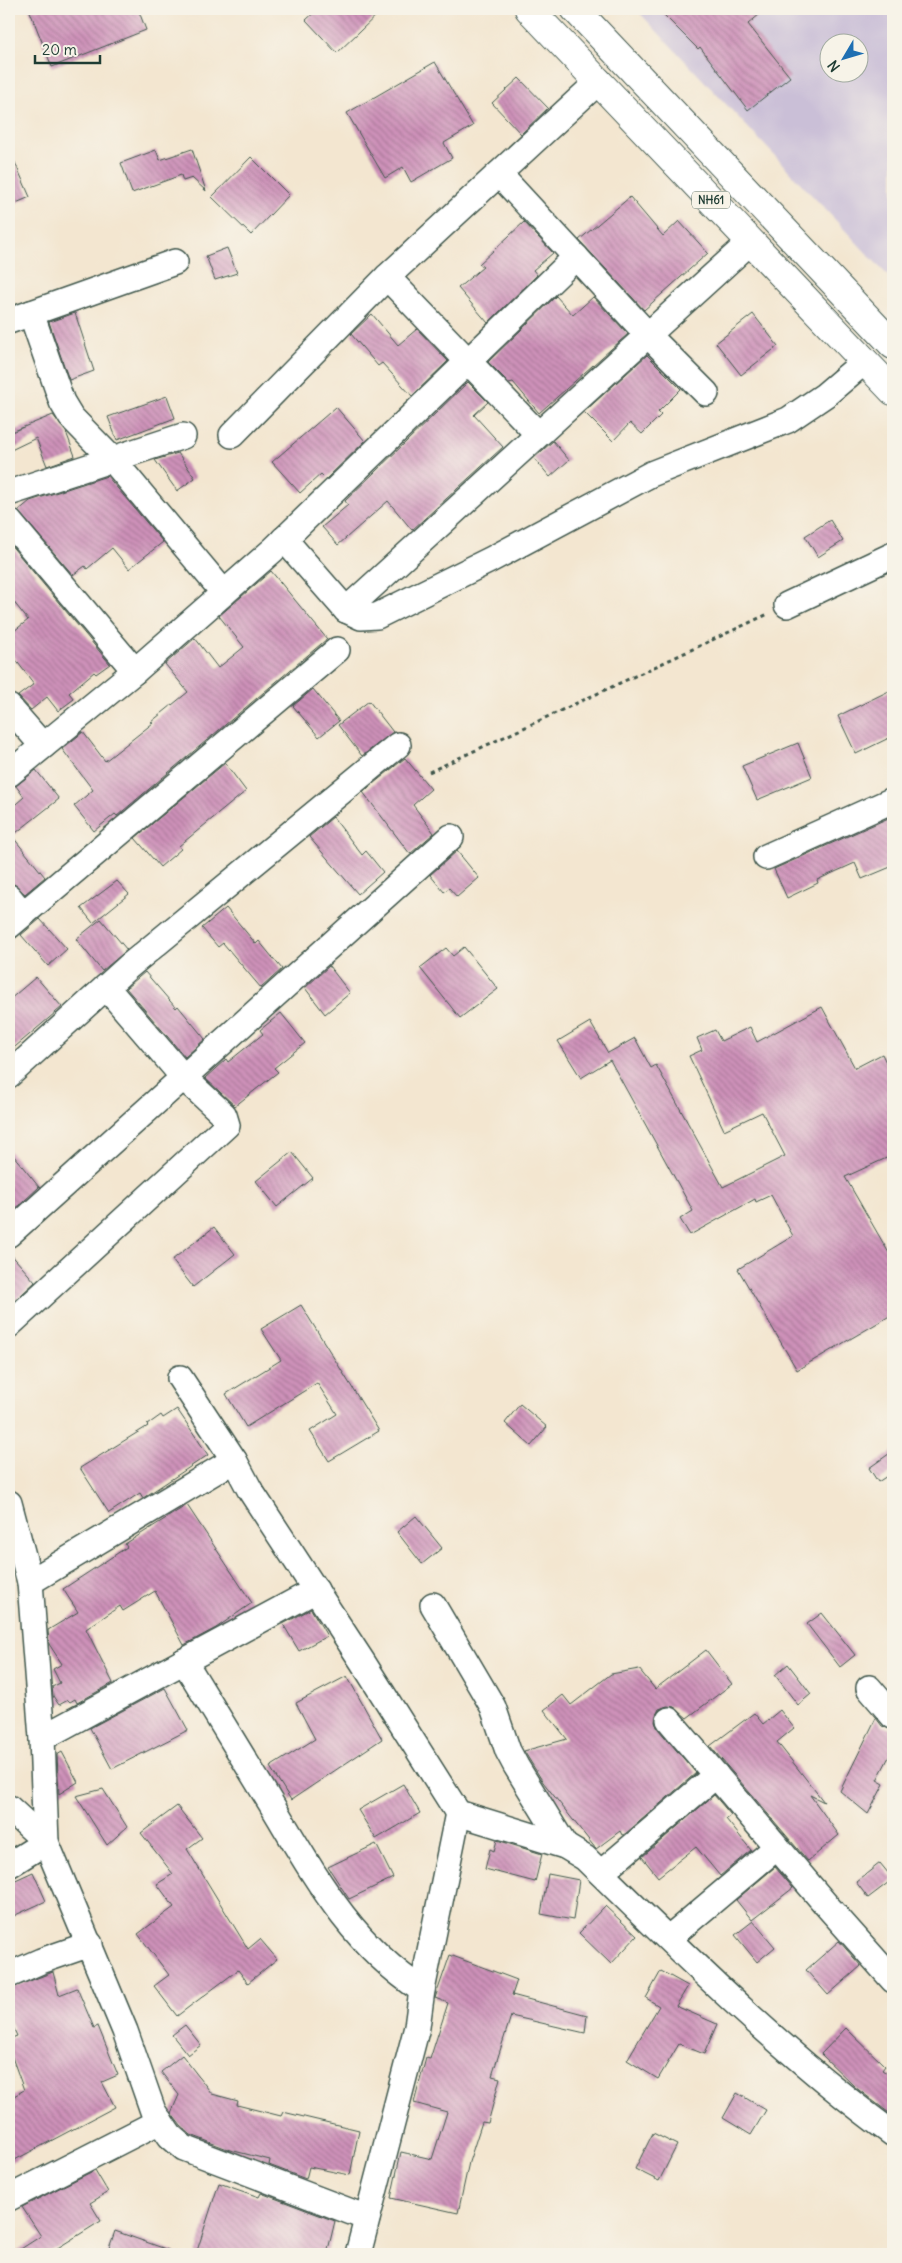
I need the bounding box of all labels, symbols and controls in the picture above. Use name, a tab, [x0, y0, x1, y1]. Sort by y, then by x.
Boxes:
scale bar	[35, 32, 100, 64]
north arrow	[820, 32, 870, 82]
text: 20 m	[42, 40, 77, 59]
text: N	[824, 57, 844, 75]
road number: NH61	[692, 192, 730, 208]

